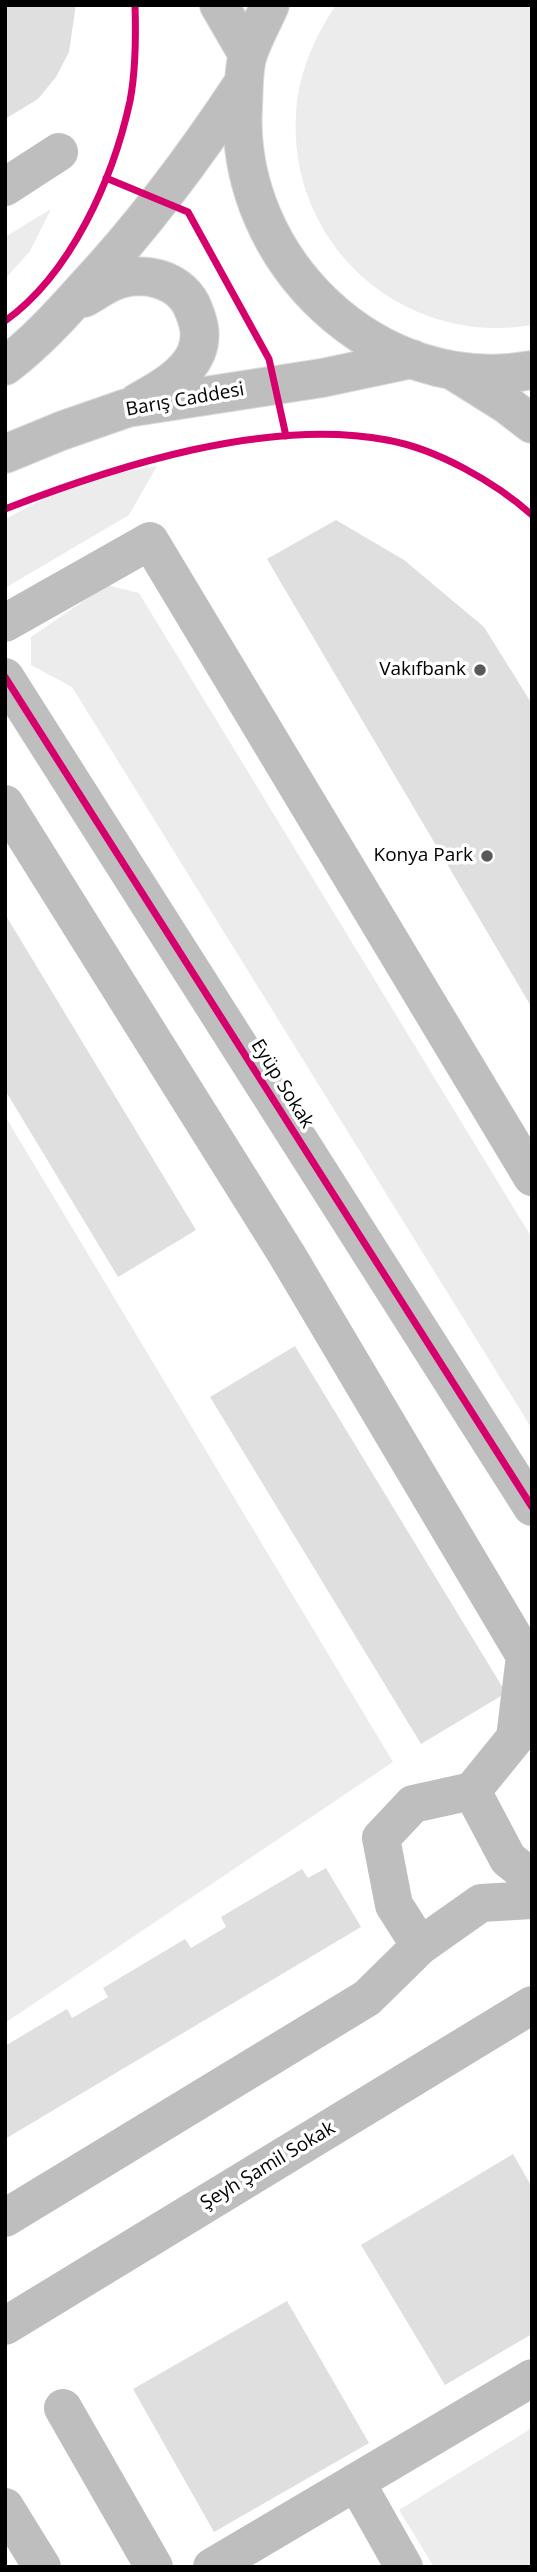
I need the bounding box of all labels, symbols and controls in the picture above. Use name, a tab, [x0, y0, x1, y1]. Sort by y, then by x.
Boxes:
street label: Barış Caddesi	[124, 378, 246, 422]
place label: Vakıfbank	[379, 659, 466, 681]
marker: Vakıfbank	[472, 662, 488, 678]
place label: Konya Park	[374, 845, 473, 867]
marker: Konya Park	[479, 848, 495, 864]
street label: Eyüp Sokak	[246, 1035, 318, 1133]
street label: Şeyh Şamil Sokak	[197, 2117, 339, 2215]

